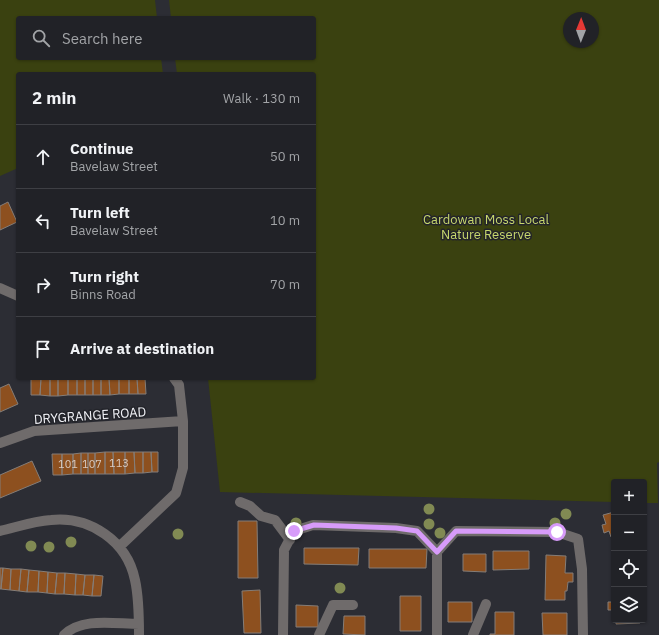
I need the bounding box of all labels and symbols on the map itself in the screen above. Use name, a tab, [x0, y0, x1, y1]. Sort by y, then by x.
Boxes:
north arrow	[563, 12, 599, 48]
park label: Cardowan Moss Local Nature Reserve	[423, 211, 549, 243]
street label: DRYGRANGE ROAD	[33, 403, 147, 428]
house number: 113	[109, 456, 129, 470]
house number: 101	[58, 457, 78, 471]
house number: 107	[82, 457, 102, 471]
route end	[285, 522, 303, 540]
route start	[548, 523, 566, 541]

